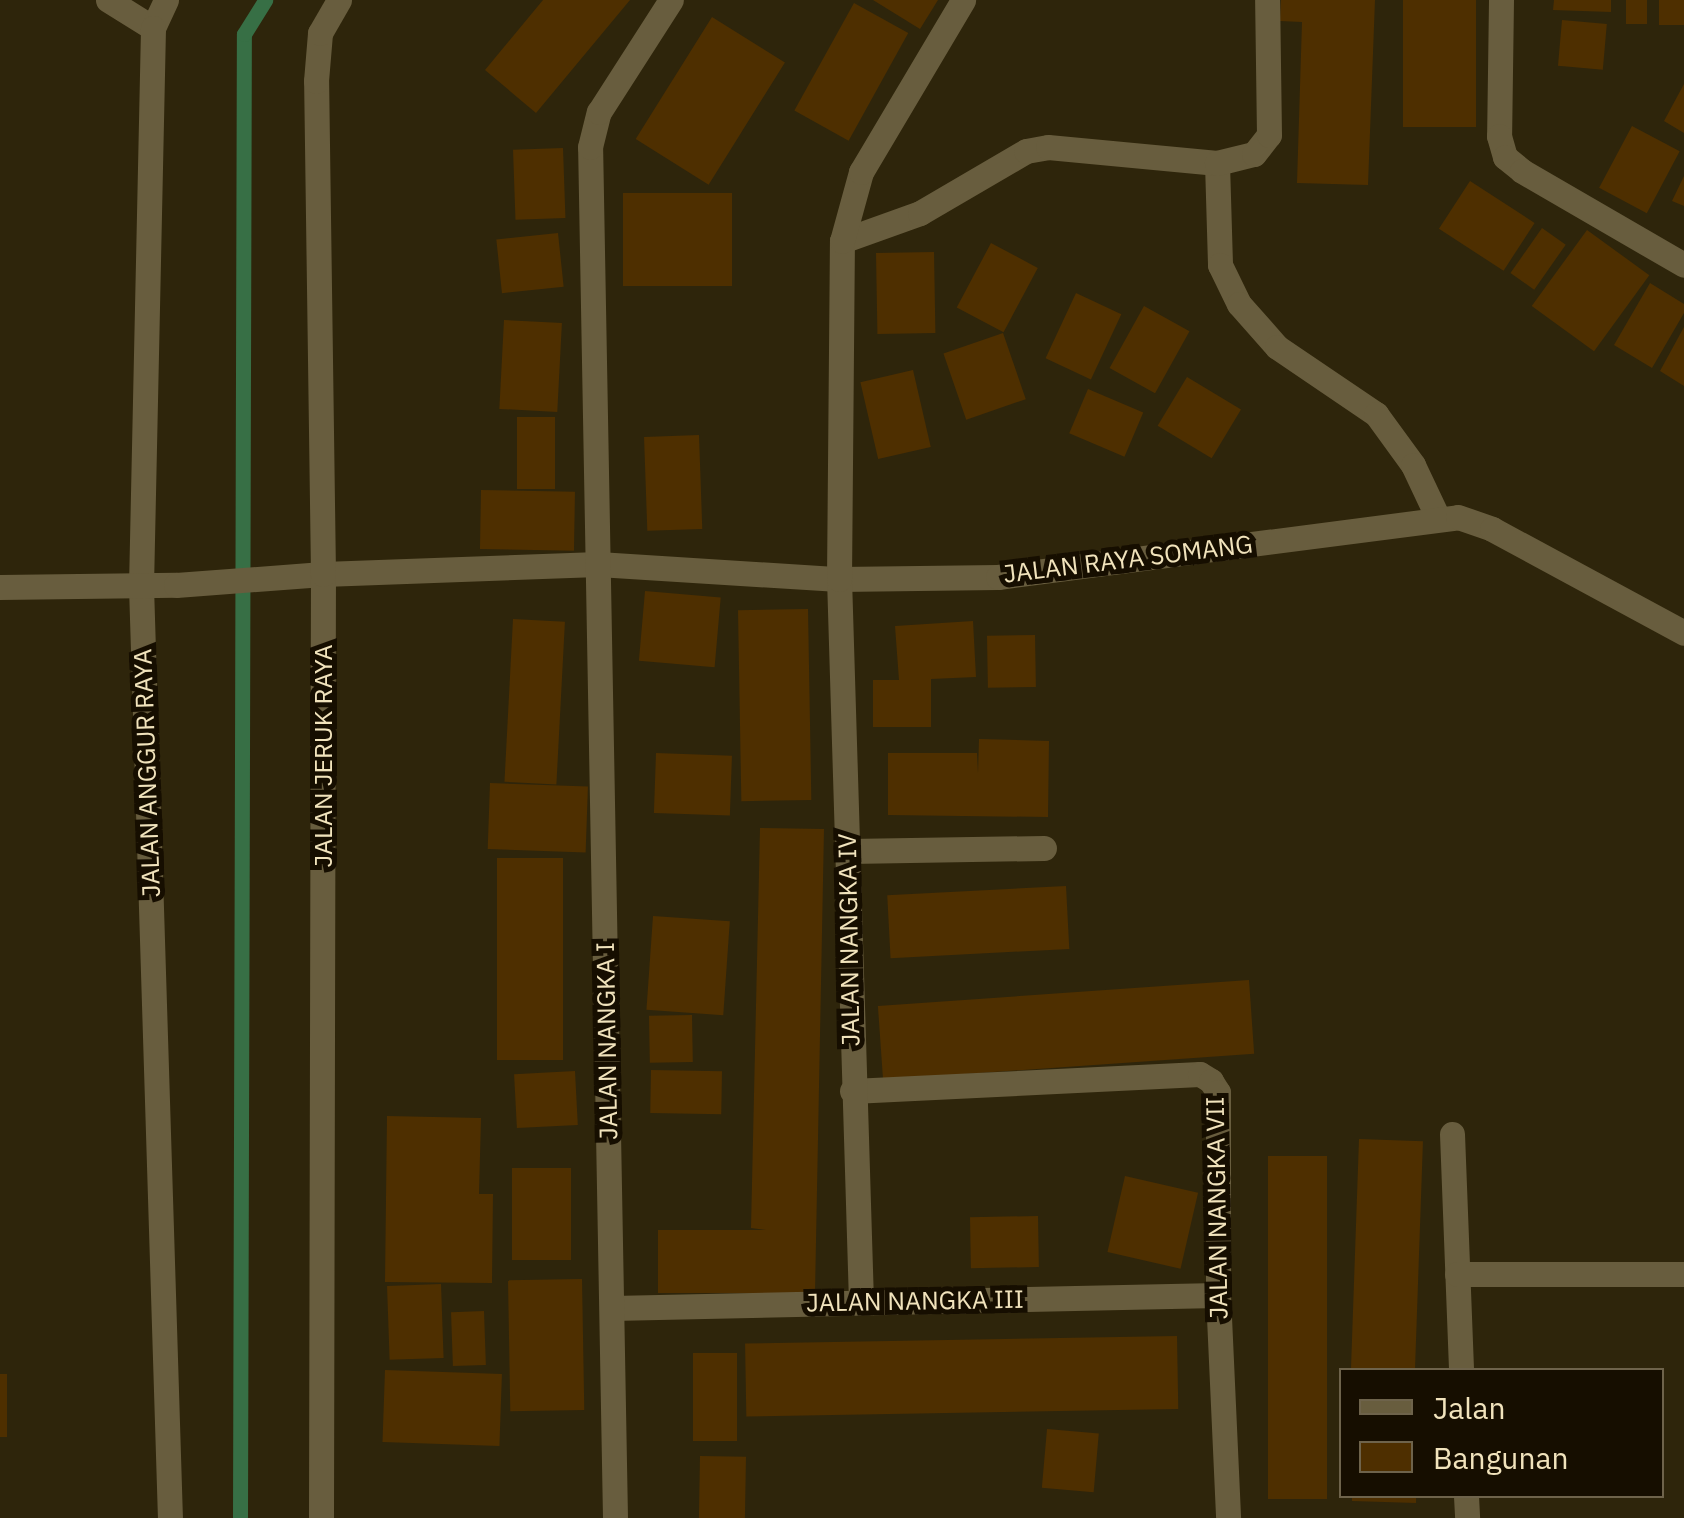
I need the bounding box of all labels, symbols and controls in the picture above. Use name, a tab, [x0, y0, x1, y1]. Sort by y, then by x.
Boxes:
street label: JALAN RAYA SOMANG	[1002, 529, 1254, 589]
street label: JALAN JERUK RAYA	[308, 644, 338, 868]
street label: JALAN ANGGUR RAYA	[128, 648, 166, 898]
street label: JALAN NANGKA IV	[832, 833, 866, 1047]
street label: JALAN NANGKA I	[590, 942, 624, 1140]
street label: JALAN NANGKA VII	[1200, 1096, 1234, 1320]
street label: JALAN NANGKA III	[806, 1284, 1024, 1318]
legend	[1339, 1368, 1664, 1498]
text: Jalan	[1433, 1388, 1506, 1427]
text: Bangunan	[1433, 1438, 1569, 1477]

